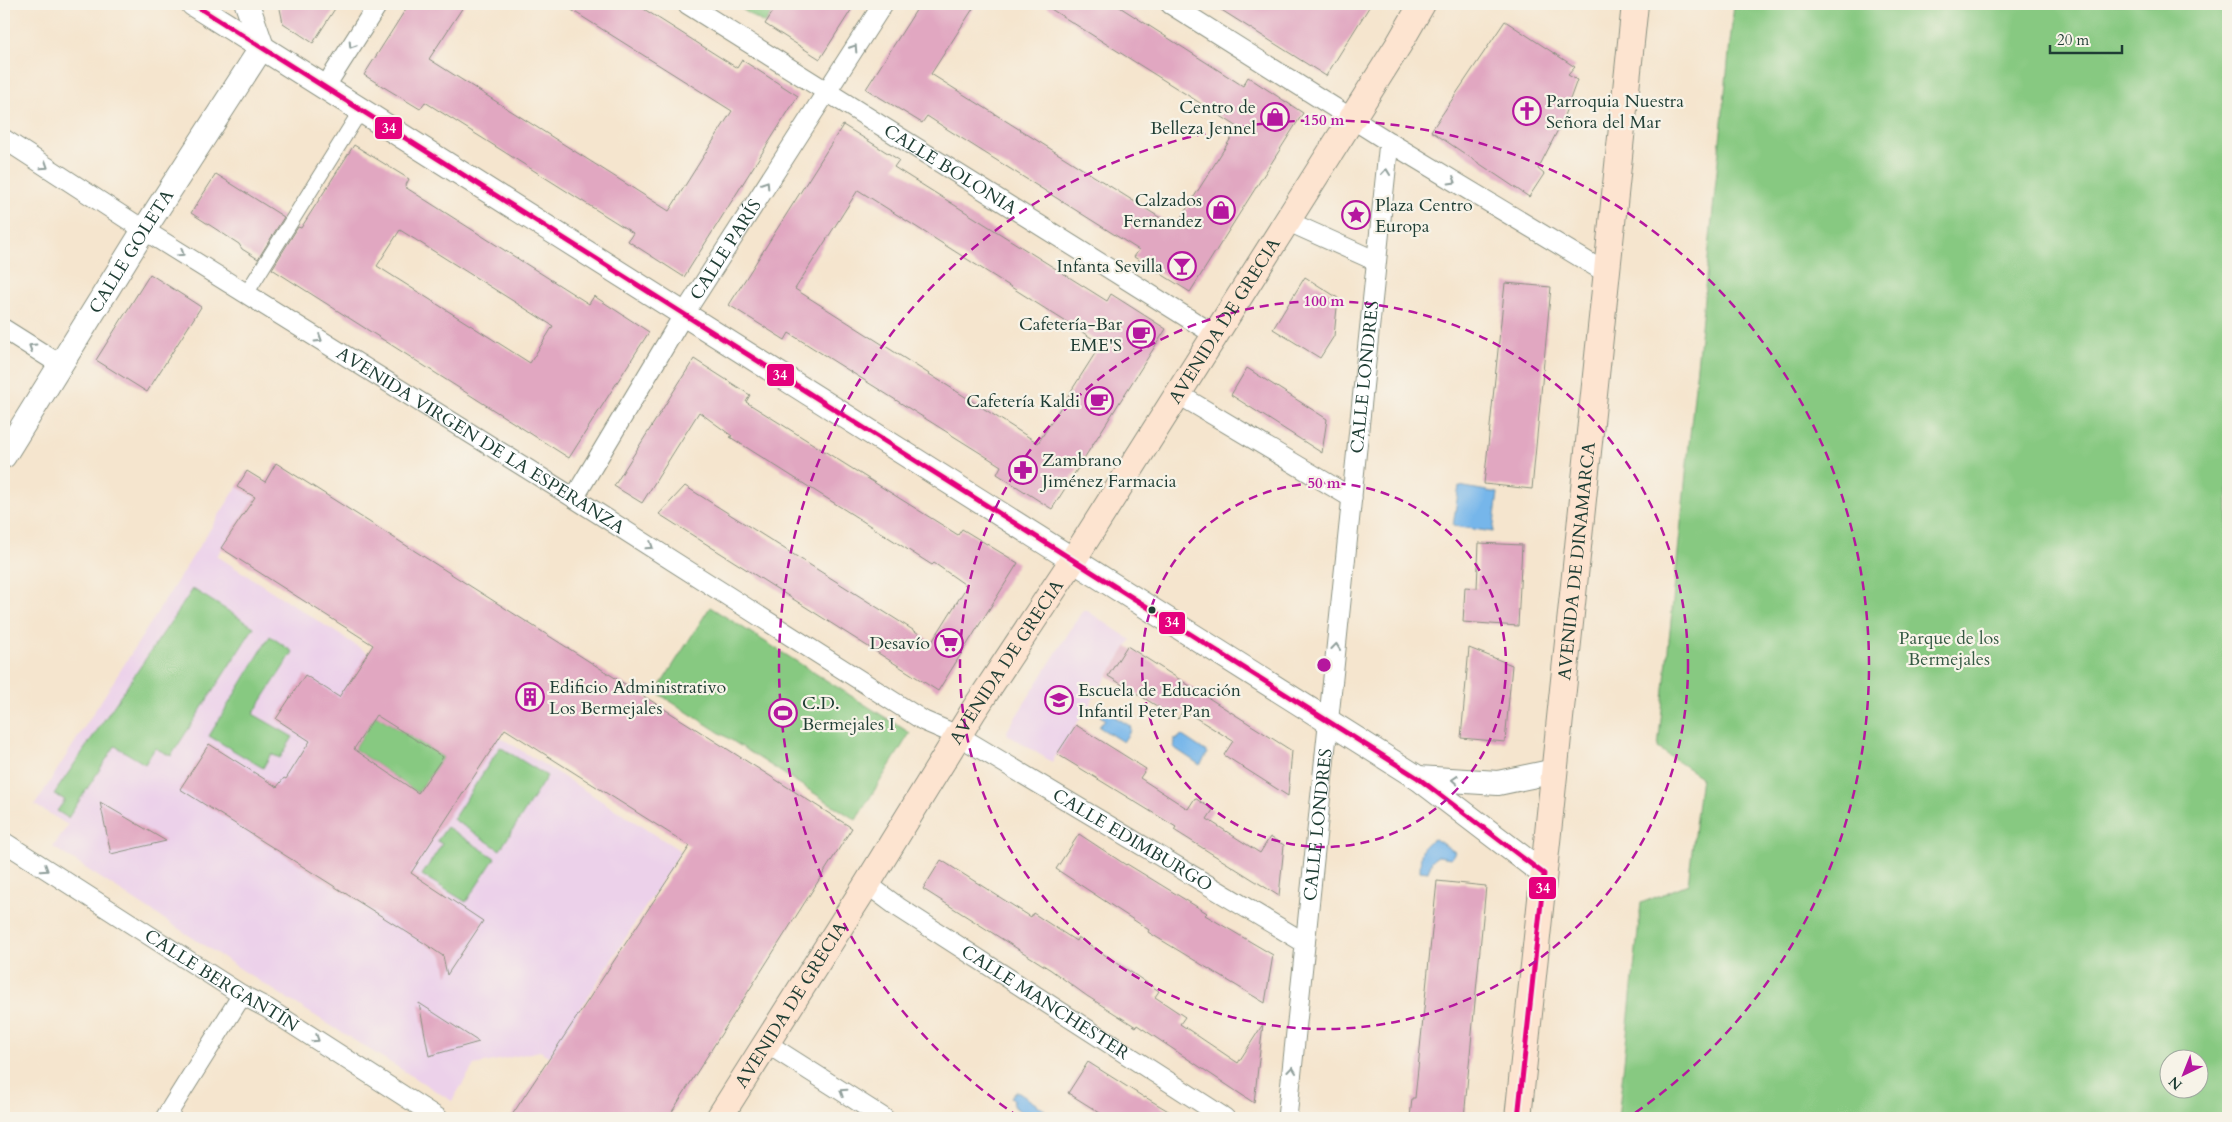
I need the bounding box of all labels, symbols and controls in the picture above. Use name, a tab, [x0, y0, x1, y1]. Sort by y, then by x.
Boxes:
scale bar	[2050, 22, 2122, 54]
text: 20 m	[2057, 30, 2089, 50]
one-way arrow	[348, 40, 358, 49]
one-way arrow	[848, 44, 858, 53]
place label: Parroquia Nuestra Señora del Mar	[1546, 89, 1684, 135]
place label: Centro de Belleza Jennel	[1150, 95, 1256, 141]
church icon: Parroquia Nuestra Señora del Mar	[1512, 96, 1542, 126]
shop icon: Centro de Belleza Jennel	[1260, 102, 1290, 132]
text: 150 m	[1304, 110, 1345, 130]
line badge: 34	[374, 116, 403, 140]
street label: CALLE BOLONIA	[879, 118, 1022, 221]
text: 34	[382, 119, 396, 138]
one-way arrow	[39, 159, 48, 169]
one-way arrow	[1380, 168, 1391, 176]
one-way arrow	[1447, 174, 1456, 184]
one-way arrow	[760, 181, 770, 190]
street label: CALLE GOLETA	[83, 184, 180, 318]
place label: Calzados Fernandez	[1123, 188, 1202, 234]
place label: Plaza Centro Europa	[1375, 193, 1473, 239]
street label: CALLE PARÍS	[684, 194, 768, 305]
shop icon: Calzados Fernandez	[1206, 195, 1236, 225]
place icon: Plaza Centro Europa	[1341, 200, 1371, 230]
street label: AVENIDA DE GRECIA	[1163, 233, 1287, 409]
one-way arrow	[176, 247, 185, 257]
bar icon: Infanta Sevilla	[1167, 251, 1197, 281]
place label: Infanta Sevilla	[1057, 254, 1163, 279]
text: 100 m	[1304, 291, 1345, 311]
street label: CALLE LONDRES	[1345, 300, 1385, 455]
place label: Cafetería-Bar EME'S	[1019, 312, 1122, 358]
cafe icon: Cafetería-Bar EME'S	[1126, 319, 1156, 349]
one-way arrow	[314, 333, 323, 343]
street label: AVENIDA VIRGEN DE LA ESPERANZA	[332, 341, 630, 540]
one-way arrow	[29, 343, 38, 353]
line badge: 34	[766, 363, 795, 387]
text: 34	[773, 366, 787, 385]
cafe icon: Cafetería Kaldi	[1084, 386, 1114, 416]
place label: Cafetería Kaldi	[966, 389, 1080, 414]
street label: AVENIDA DE DINAMARCA	[1552, 441, 1602, 681]
place label: Zambrano Jiménez Farmacia	[1039, 448, 1177, 494]
pharmacy icon: Zambrano Jiménez Farmacia	[1008, 455, 1038, 485]
text: 50 m	[1307, 473, 1341, 493]
one-way arrow	[645, 540, 654, 550]
street label: AVENIDA DE GRECIA	[944, 575, 1070, 749]
unlabelled marker	[1147, 605, 1157, 615]
line badge: 34	[1158, 611, 1186, 635]
text: 34	[1165, 613, 1179, 632]
park label: Parque de los Bermejales	[1899, 626, 1999, 672]
supermarket icon: Desavío	[934, 628, 964, 658]
place label: Desavío	[870, 631, 930, 656]
one-way arrow	[1330, 643, 1341, 651]
centre of rings	[1315, 656, 1333, 674]
place label: Edificio Administrativo Los Bermejales	[549, 675, 727, 721]
place label: Escuela de Educación Infantil Peter Pan	[1078, 678, 1242, 724]
building icon: Edificio Administrativo Los Bermejales	[515, 682, 545, 712]
school or university icon: Escuela de Educación Infantil Peter Pan	[1044, 685, 1074, 715]
place label: C.D. Bermejales I	[802, 691, 895, 737]
sports icon: C.D. Bermejales I	[768, 698, 798, 728]
street label: CALLE LONDRES	[1298, 747, 1339, 902]
one-way arrow	[1451, 774, 1459, 785]
street label: CALLE EDIMBURGO	[1048, 783, 1217, 898]
one-way arrow	[39, 862, 48, 872]
line badge: 34	[1528, 876, 1557, 900]
text: 34	[1536, 879, 1550, 898]
street label: AVENIDA DE GRECIA	[729, 917, 853, 1093]
street label: CALLE BERGANTÍN	[139, 923, 304, 1038]
street label: CALLE MANCHESTER	[956, 939, 1134, 1066]
one-way arrow	[310, 1033, 319, 1042]
north arrow	[2160, 1050, 2210, 1100]
one-way arrow	[1286, 1065, 1297, 1073]
text: N	[2165, 1072, 2186, 1094]
one-way arrow	[839, 1089, 848, 1098]

